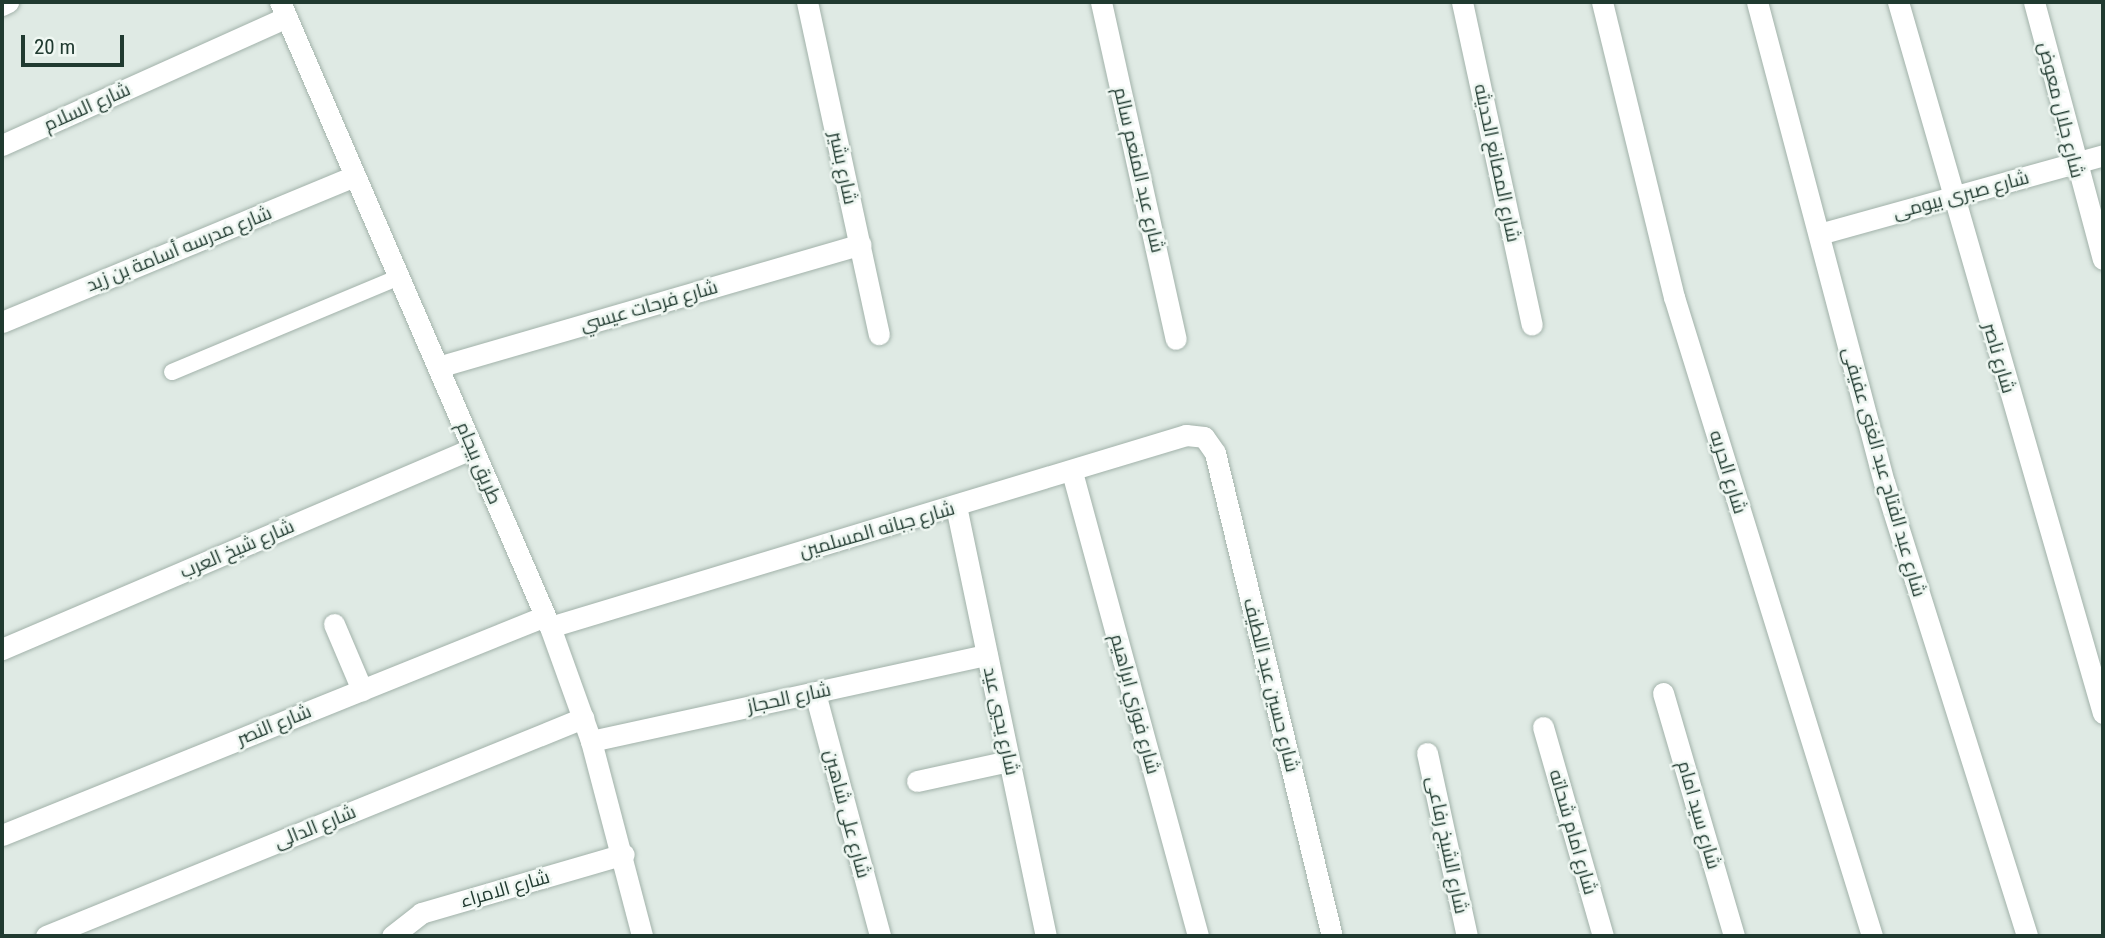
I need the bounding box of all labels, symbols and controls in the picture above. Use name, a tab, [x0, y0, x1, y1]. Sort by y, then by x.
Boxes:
scale bar	[24, 21, 128, 65]
text: 20 m	[34, 35, 75, 59]
street label: شارع جلال معوض	[2033, 40, 2089, 180]
street label: شارع السلام	[40, 78, 134, 136]
street label: شارع المصانع الحديثه	[1469, 82, 1525, 244]
street label: شارع عبد المنعم سالم	[1109, 85, 1169, 255]
street label: شارع بشير	[824, 130, 862, 206]
street label: شارع صبرى بيومى	[1890, 166, 2032, 224]
street label: شارع مدرسه أسامة بن زيد	[83, 201, 275, 297]
street label: شارع فرحات عيسي	[578, 275, 720, 337]
street label: شارع ناصر	[1978, 320, 2020, 396]
street label: شارع عبد الفتاح عبد الغنى عفيفى	[1837, 345, 1931, 599]
street label: طريق بيجام	[451, 418, 507, 508]
street label: شارع الحريه	[1704, 427, 1752, 517]
street label: شارع جبانه المسلمين	[797, 497, 957, 563]
street label: شارع شيخ العرب	[176, 515, 298, 583]
street label: شارع حسين عبد اللطيف	[1238, 596, 1304, 774]
street label: شارع فوزي ابراهيم	[1105, 631, 1165, 777]
street label: شارع يحيي عيد	[978, 665, 1024, 777]
street label: شارع الحجاز	[745, 678, 833, 718]
street label: شارع النصر	[233, 700, 315, 750]
street label: شارع على شاهين	[819, 747, 875, 881]
street label: شارع سيد امام	[1673, 758, 1725, 872]
street label: شارع امام شحاته	[1544, 767, 1602, 897]
street label: شارع الشيخ رفاعى	[1421, 774, 1473, 916]
street label: شارع الدالى	[271, 800, 359, 854]
street label: شارع الامراء	[458, 865, 552, 913]

